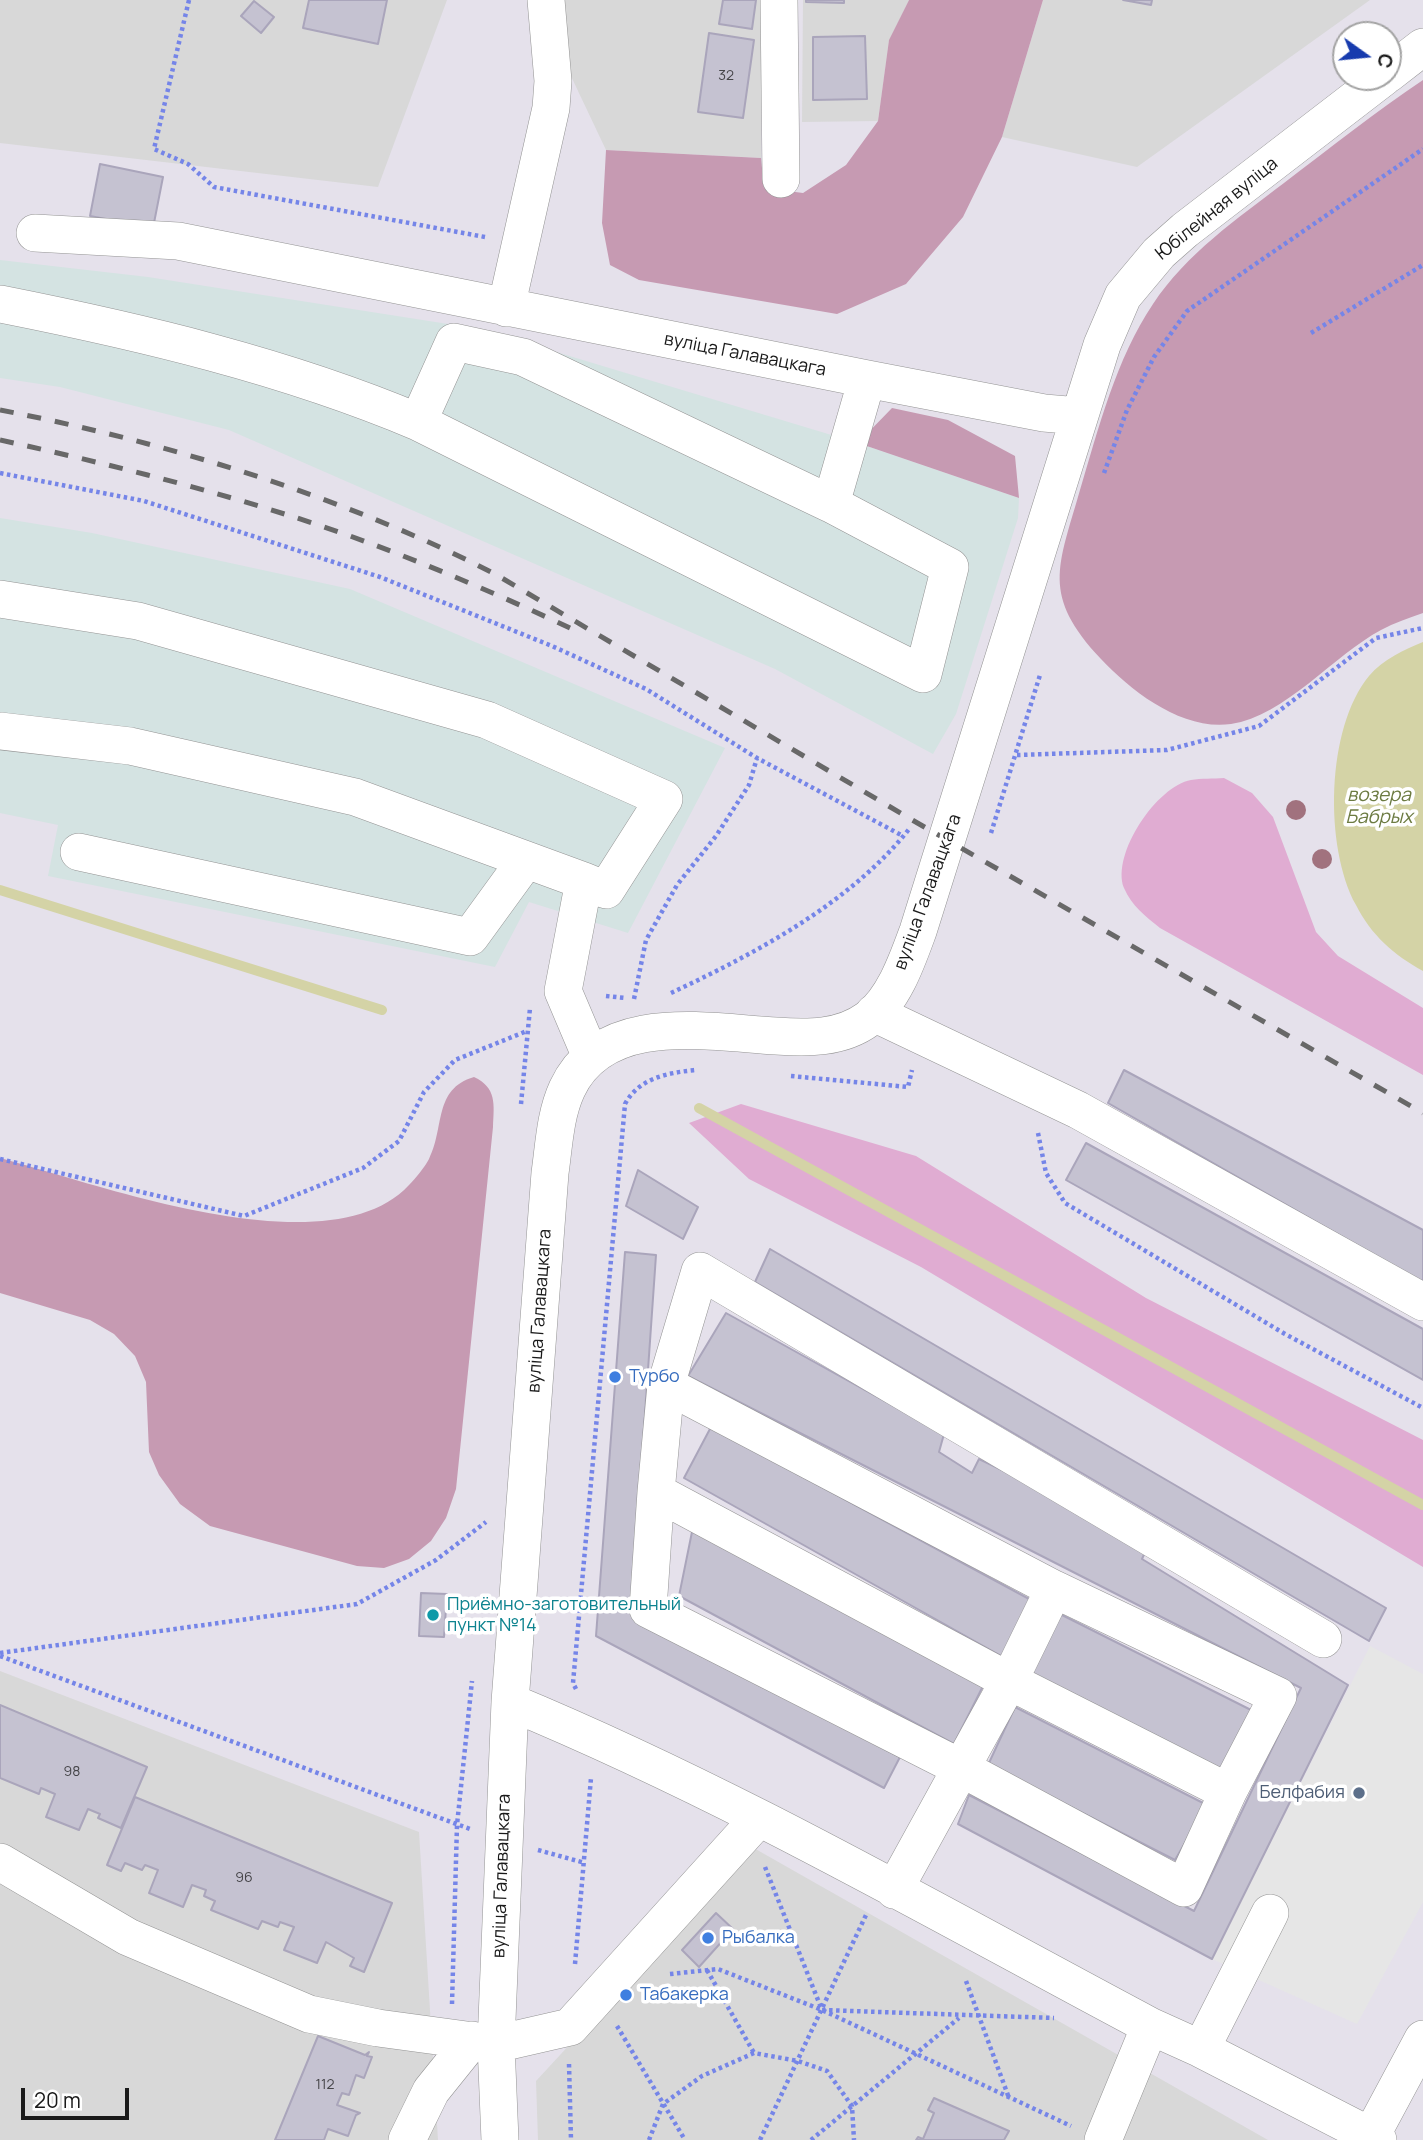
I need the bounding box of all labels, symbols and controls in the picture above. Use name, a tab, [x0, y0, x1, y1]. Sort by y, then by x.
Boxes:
north arrow	[1332, 21, 1402, 91]
text: С	[1371, 51, 1400, 71]
house number: 32	[718, 68, 734, 84]
street label: Юбілейная вуліца	[1152, 153, 1282, 265]
street label: вуліца Галавацкага	[662, 329, 828, 381]
water label: возера Бабрых	[1345, 785, 1413, 829]
street label: вуліца Галавацкага	[890, 811, 966, 973]
street label: вуліца Галавацкага	[523, 1228, 557, 1394]
place label: Турбо	[629, 1366, 680, 1388]
marker: Турбо	[607, 1369, 623, 1385]
place label: Приёмно-заготовительный пункт №14	[447, 1594, 681, 1636]
marker: Приёмно-заготовительный пункт №14	[425, 1607, 441, 1623]
house number: 98	[64, 1764, 80, 1780]
place label: Белфабия	[1260, 1782, 1345, 1804]
marker: Белфабия	[1351, 1785, 1367, 1801]
street label: вуліца Галавацкага	[488, 1793, 516, 1959]
house number: 96	[235, 1870, 253, 1886]
place label: Рыбалка	[722, 1927, 795, 1949]
marker: Рыбалка	[700, 1930, 716, 1946]
place label: Табакерка	[640, 1984, 729, 2006]
marker: Табакерка	[618, 1987, 634, 2003]
scale bar	[24, 2074, 133, 2118]
house number: 112	[316, 2077, 334, 2093]
text: 20 m	[34, 2086, 81, 2114]

